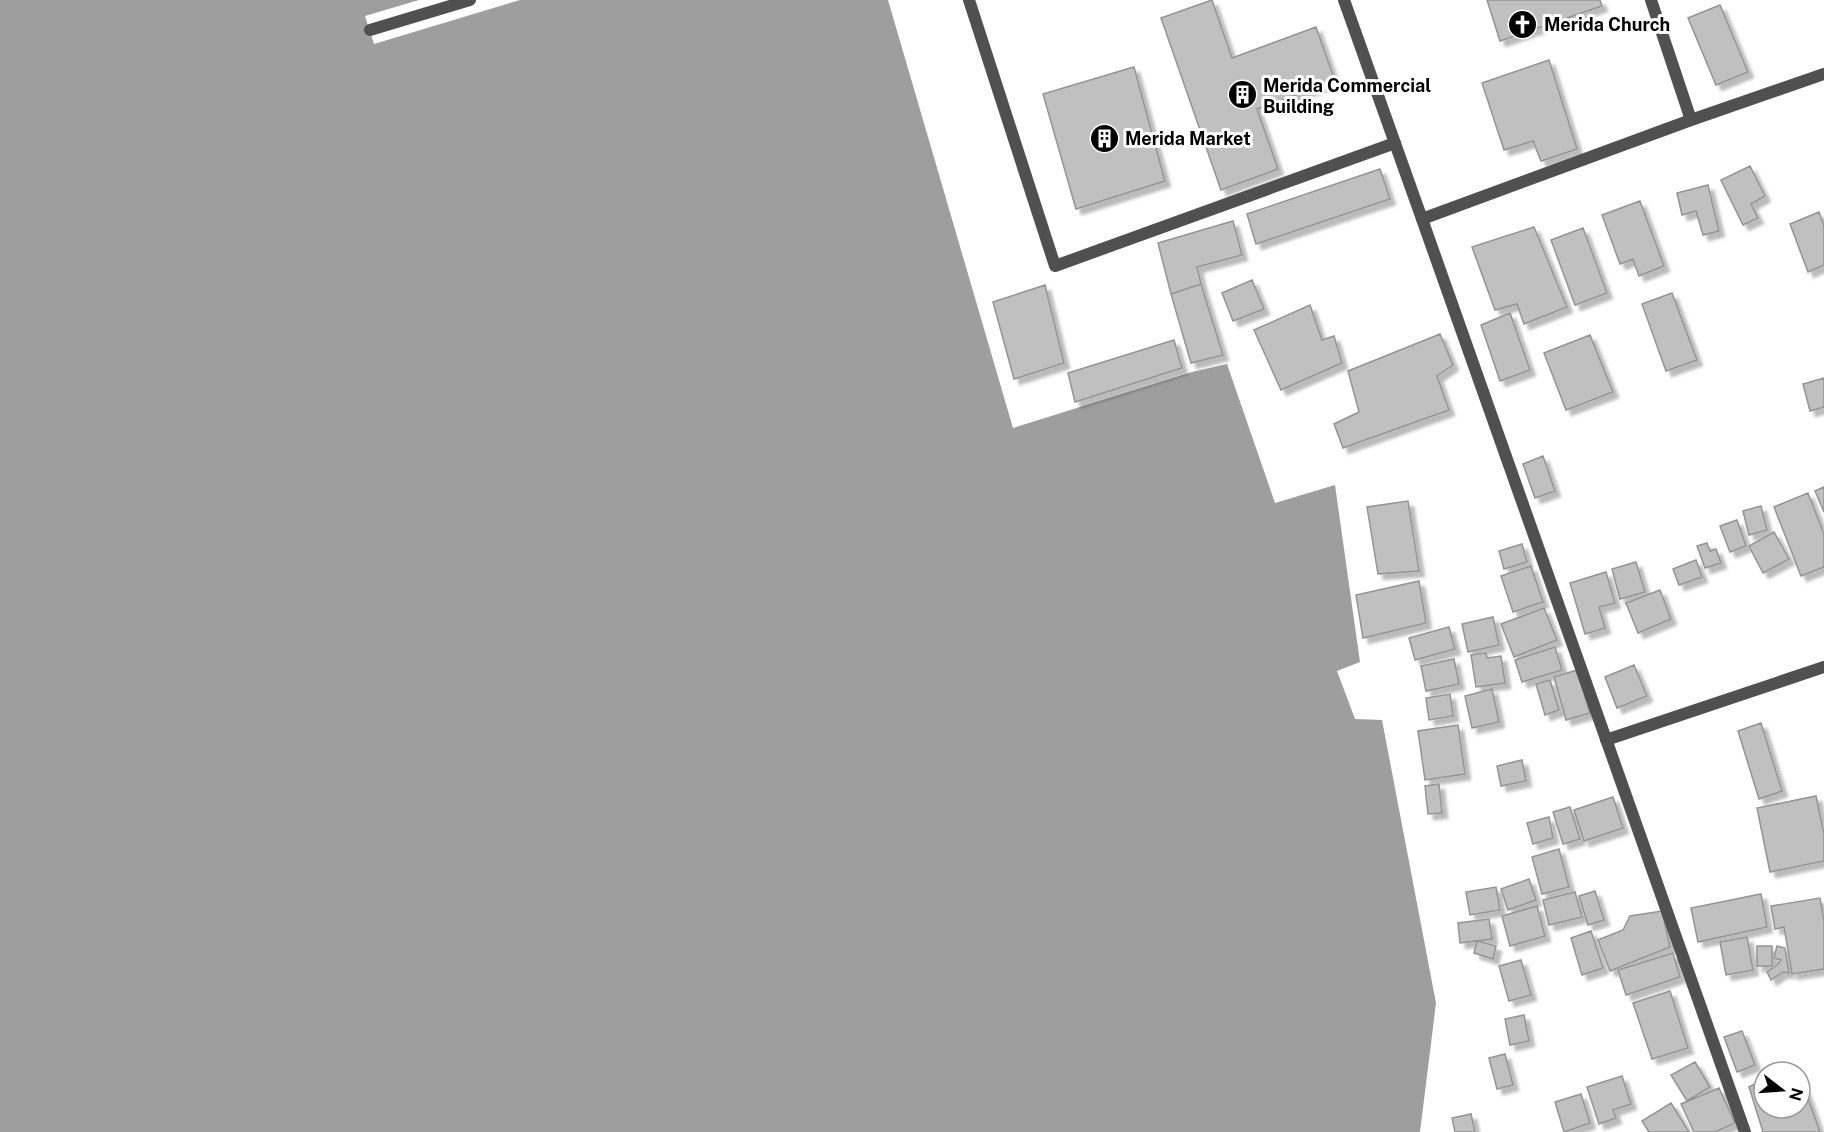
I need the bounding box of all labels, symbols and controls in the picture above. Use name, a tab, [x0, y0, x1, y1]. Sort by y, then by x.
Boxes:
church icon: Merida Church	[1507, 8, 1539, 40]
place label: Merida Church	[1544, 14, 1670, 35]
place label: Merida Commercial Building	[1263, 75, 1431, 117]
building icon: Merida Commercial Building	[1226, 79, 1258, 111]
building icon: Merida Market	[1088, 122, 1120, 154]
place label: Merida Market	[1125, 128, 1251, 149]
north arrow	[1752, 1060, 1812, 1120]
text: N	[1785, 1085, 1807, 1103]

